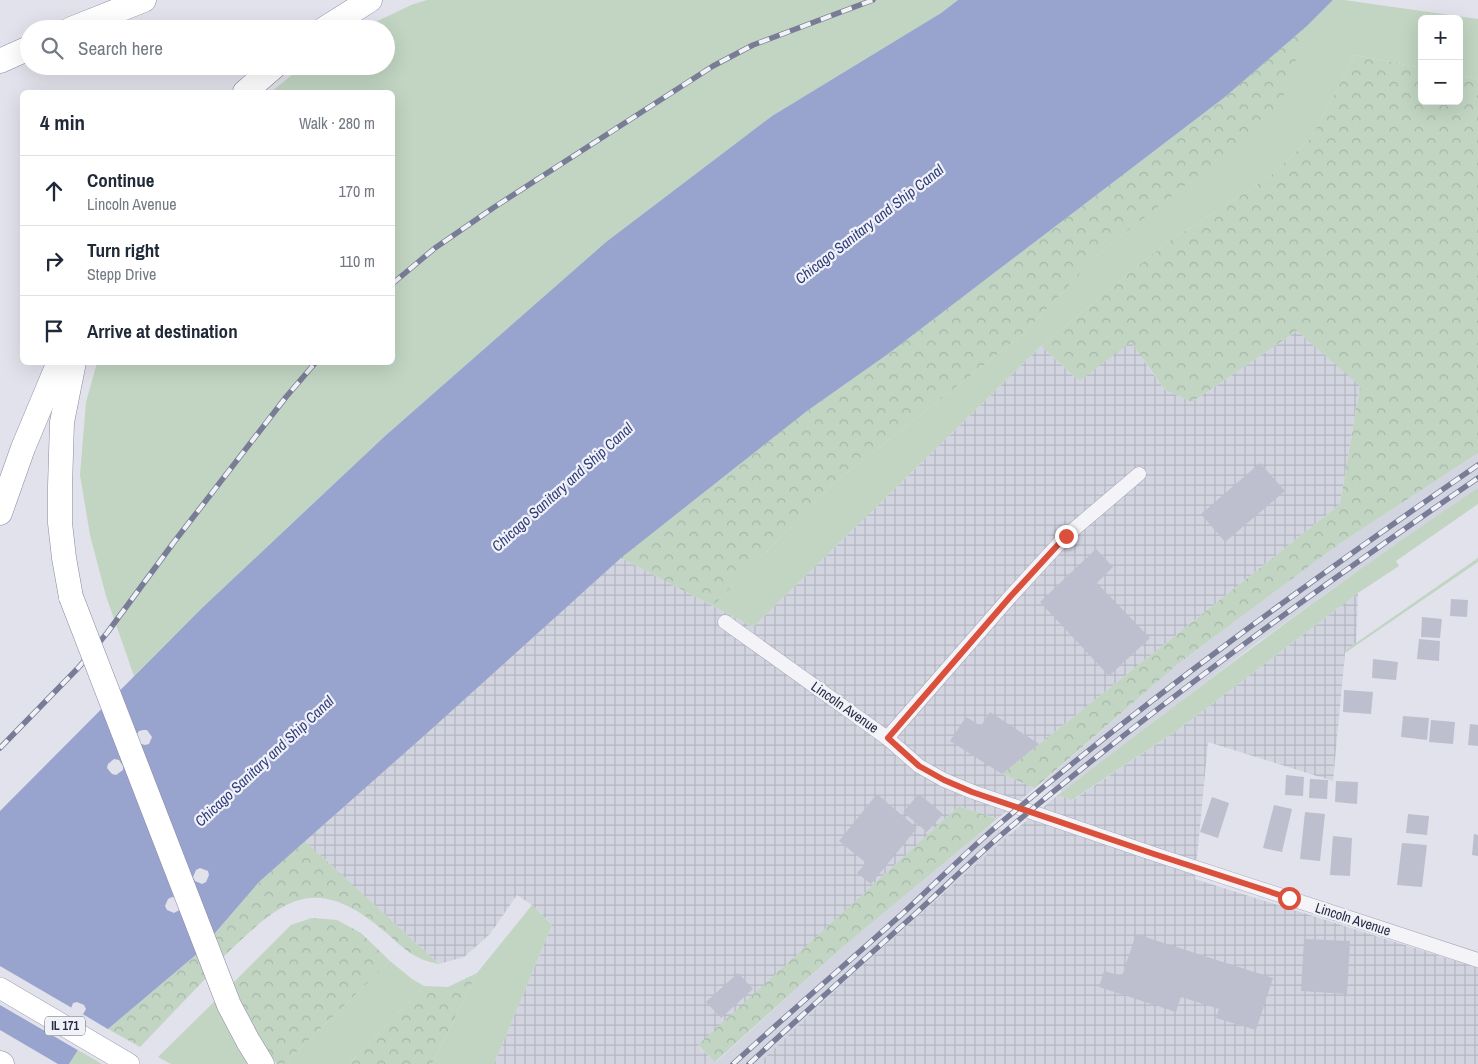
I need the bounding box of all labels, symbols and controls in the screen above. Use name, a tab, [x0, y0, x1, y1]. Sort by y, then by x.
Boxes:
map controls	[1418, 15, 1463, 105]
button: +	[1418, 15, 1463, 60]
search box	[20, 20, 395, 75]
icon: search	[38, 34, 66, 62]
text: Search here	[78, 35, 163, 61]
button: −	[1418, 60, 1463, 105]
text: 4 min	[40, 108, 85, 137]
text: Walk · 280 m	[299, 112, 375, 134]
water label: Chicago Sanitary and Ship Canal	[790, 159, 948, 289]
text: Continue	[87, 167, 155, 193]
icon: ahead	[40, 177, 68, 205]
text: 170 m	[339, 180, 375, 202]
text: Lincoln Avenue	[87, 193, 177, 215]
text: Turn right	[87, 237, 159, 263]
icon: right	[40, 247, 68, 275]
text: 110 m	[339, 250, 375, 272]
text: Stepp Drive	[87, 263, 156, 285]
icon: arrive	[40, 317, 68, 345]
text: Arrive at destination	[87, 318, 238, 344]
water label: Chicago Sanitary and Ship Canal	[487, 418, 637, 556]
route end	[1055, 525, 1078, 548]
street label: Lincoln Avenue	[808, 677, 882, 737]
water label: Chicago Sanitary and Ship Canal	[190, 691, 338, 831]
route start	[1278, 887, 1301, 910]
street label: Lincoln Avenue	[1313, 898, 1393, 940]
road number: IL 171	[45, 1016, 85, 1036]

